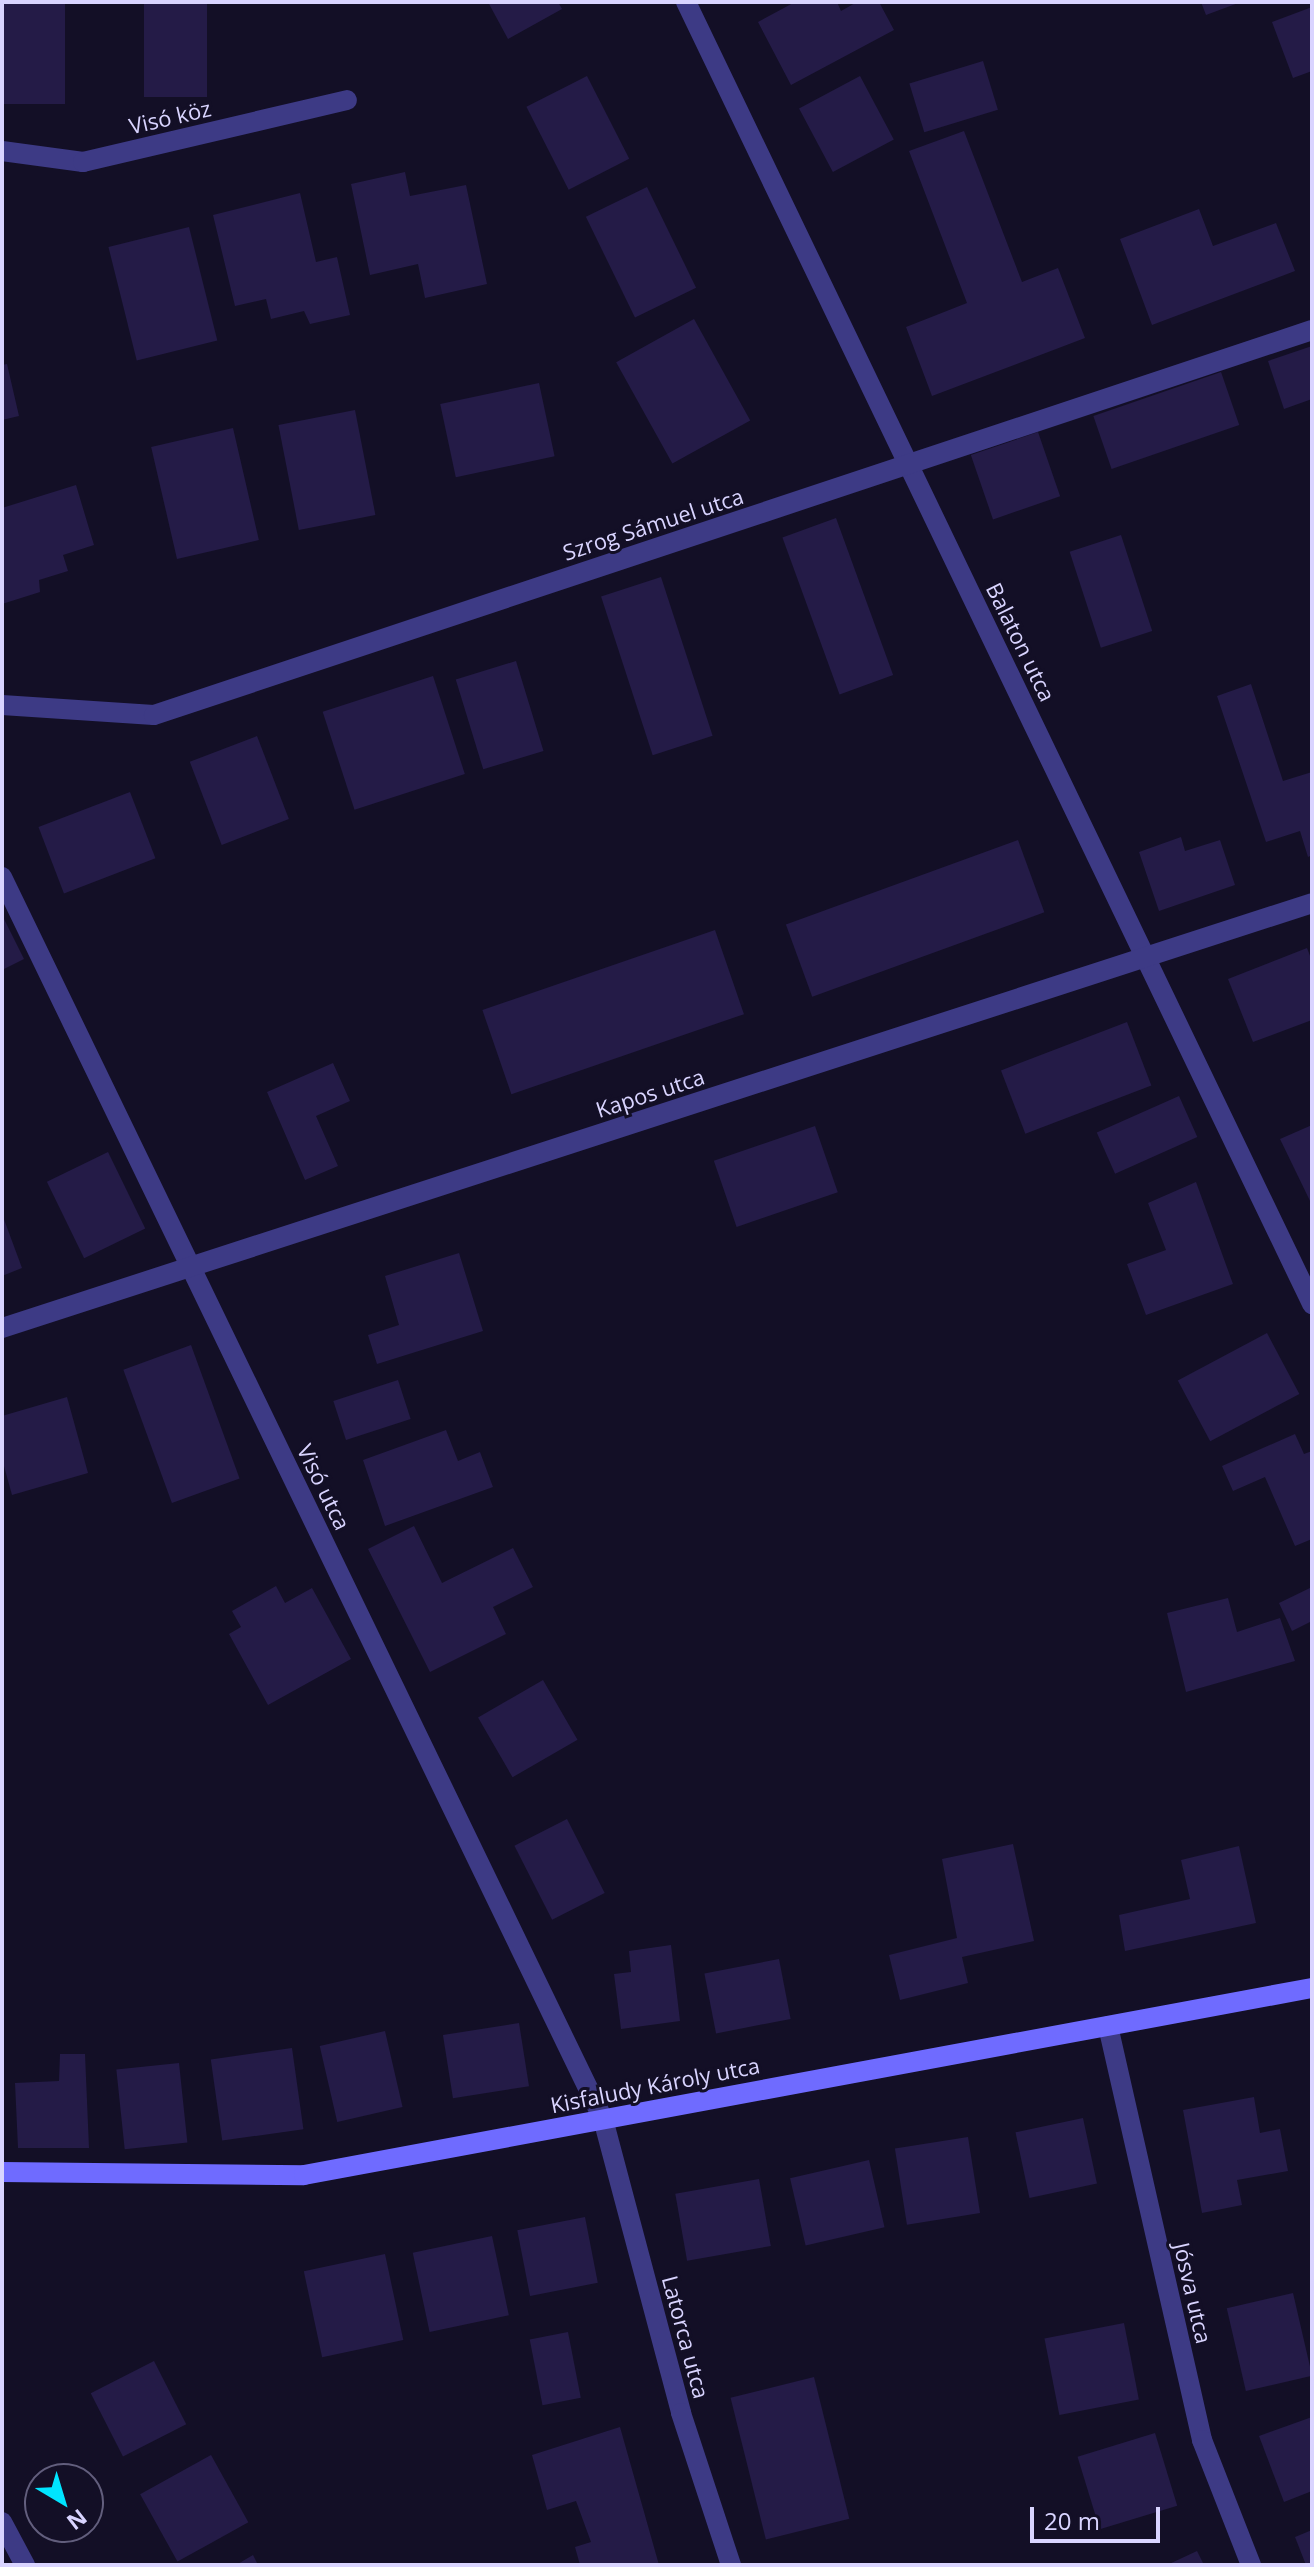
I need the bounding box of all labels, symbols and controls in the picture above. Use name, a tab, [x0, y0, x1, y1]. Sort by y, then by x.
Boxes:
street label: Visó köz	[126, 95, 214, 139]
street label: Szrog Sámuel utca	[559, 482, 747, 566]
street label: Balaton utca	[981, 578, 1061, 706]
street label: Kapos utca	[592, 1063, 708, 1123]
street label: Visó utca	[292, 1440, 356, 1534]
street label: Kisfaludy Károly utca	[548, 2052, 762, 2118]
street label: Jósva utca	[1169, 2240, 1217, 2346]
street label: Latorca utca	[657, 2273, 715, 2401]
north arrow	[24, 2463, 104, 2543]
scale bar	[1034, 2491, 1164, 2541]
text: N	[61, 2503, 94, 2538]
text: 20 m	[1044, 2504, 1100, 2537]

